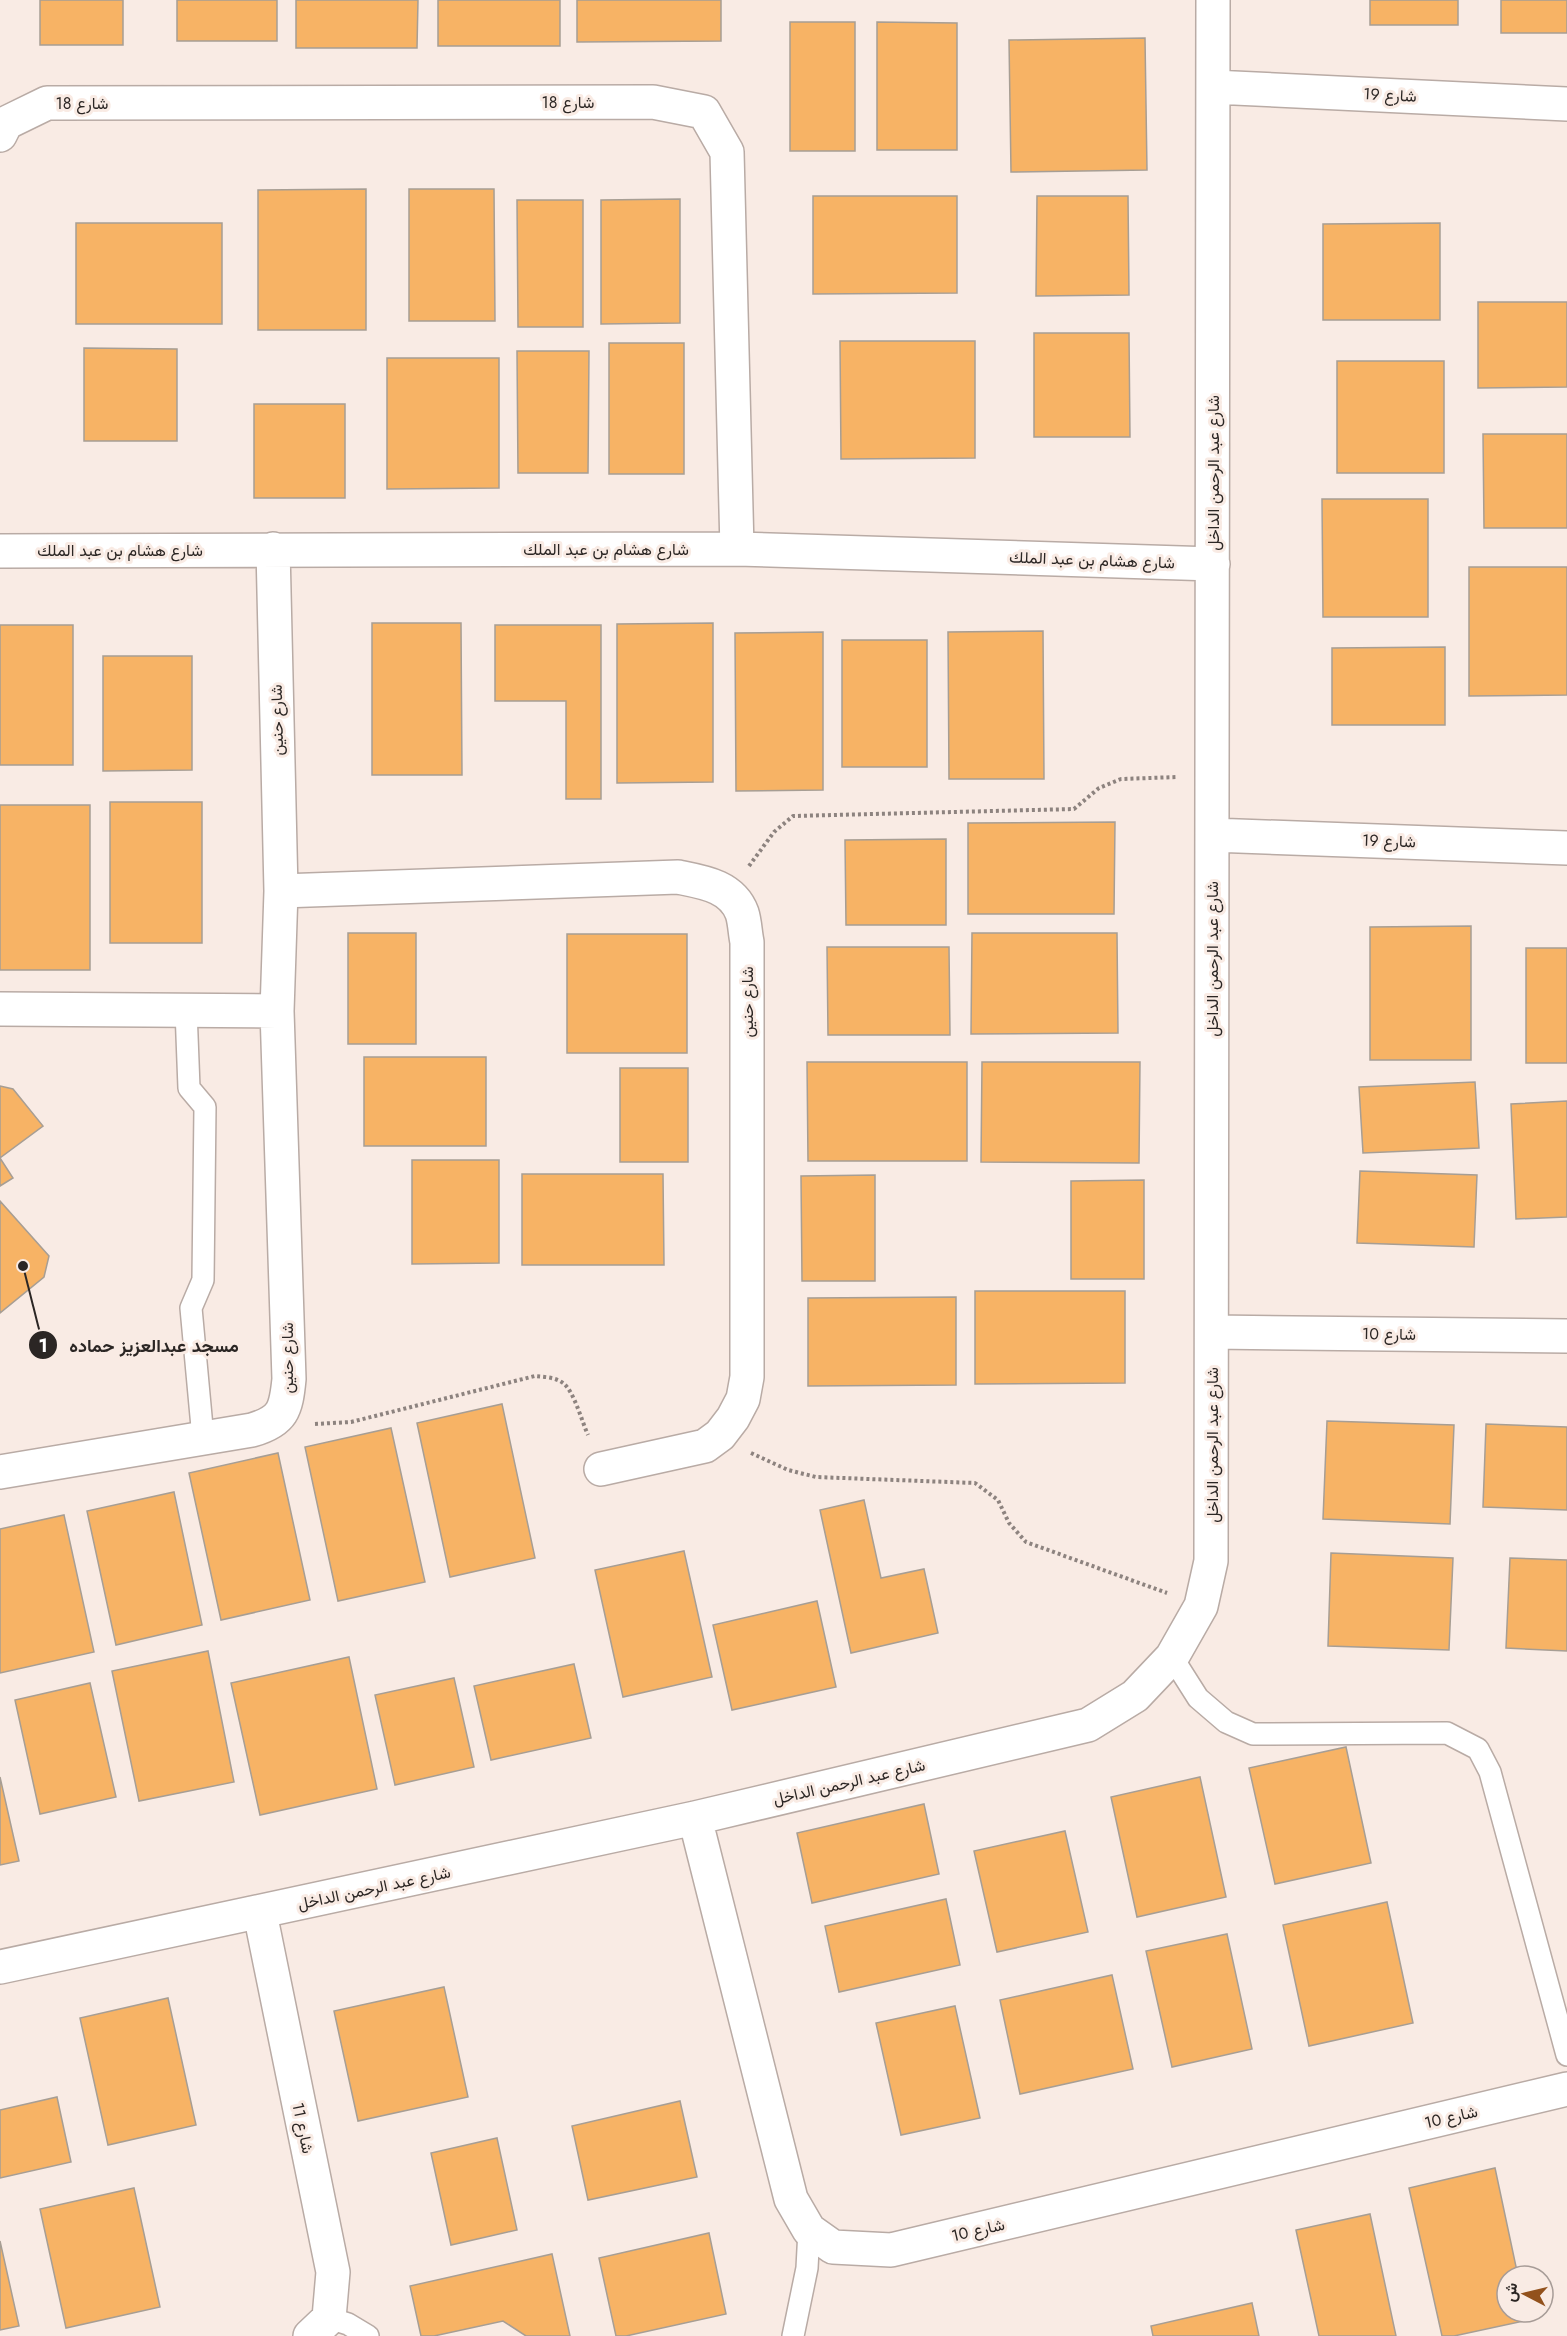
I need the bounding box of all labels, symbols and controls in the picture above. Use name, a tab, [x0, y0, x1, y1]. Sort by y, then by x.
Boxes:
street label: شارع 19	[1363, 82, 1417, 108]
street label: شارع 18	[542, 91, 594, 114]
street label: شارع 18	[56, 92, 108, 115]
street label: شارع عبد الرحمن الداخل	[1202, 395, 1225, 551]
street label: شارع هشام بن عبد الملك	[523, 538, 689, 561]
street label: شارع هشام بن عبد الملك	[37, 539, 203, 562]
street label: شارع هشام بن عبد الملك	[1009, 546, 1175, 574]
street label: شارع حنين	[265, 684, 289, 756]
street label: شارع 19	[1362, 829, 1416, 853]
street label: شارع عبد الرحمن الداخل	[1201, 881, 1224, 1037]
street label: شارع حنين	[736, 967, 759, 1037]
street label: شارع 10	[1362, 1322, 1416, 1346]
street label: شارع حنين	[276, 1323, 299, 1393]
callout: مسجد عبدالعزيز حماده	[28, 1327, 251, 1363]
text: 1	[38, 1333, 48, 1359]
text: مسجد عبدالعزيز حماده	[69, 1333, 239, 1359]
street label: شارع عبد الرحمن الداخل	[1201, 1367, 1224, 1523]
street label: شارع عبد الرحمن الداخل	[771, 1753, 927, 1811]
street label: شارع عبد الرحمن الداخل	[295, 1861, 453, 1915]
street label: شارع 11	[286, 2100, 320, 2156]
street label: شارع 10	[1422, 2100, 1480, 2134]
street label: شارع 10	[949, 2213, 1007, 2247]
north arrow	[1495, 2264, 1555, 2324]
text: ش	[1498, 2281, 1523, 2303]

